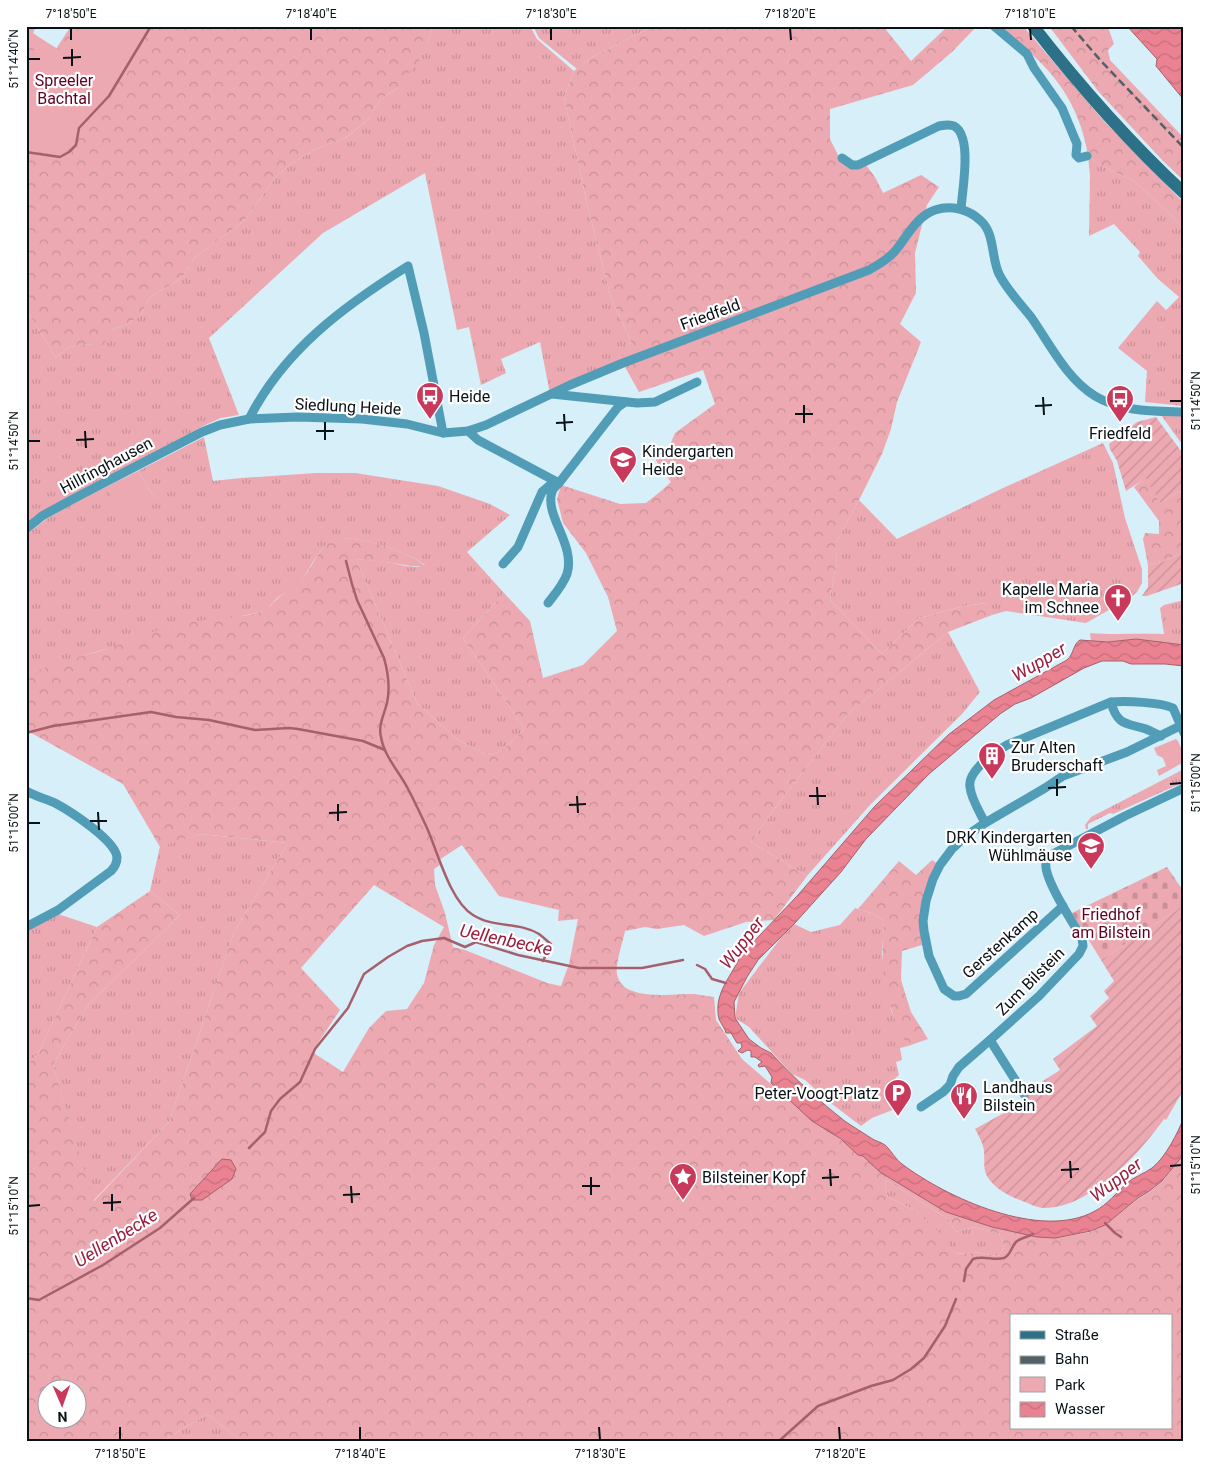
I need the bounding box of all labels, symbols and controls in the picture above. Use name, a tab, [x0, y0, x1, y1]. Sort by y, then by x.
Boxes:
text: 7°18'50"E	[46, 7, 97, 21]
text: 7°18'40"E	[286, 7, 337, 21]
text: 7°18'30"E	[526, 7, 577, 21]
text: 7°18'20"E	[765, 7, 816, 21]
text: 7°18'10"E	[1005, 7, 1056, 21]
text: 51°14'40"N	[7, 29, 21, 89]
park label: Spreeler Bachtal	[35, 71, 94, 108]
street label: Friedfeld	[678, 295, 743, 334]
text: 51°14'50"N	[1189, 371, 1203, 431]
bus stop icon: Heide	[415, 381, 445, 420]
bus stop icon: Friedfeld	[1105, 384, 1135, 423]
place label: Heide	[449, 387, 490, 406]
street label: Siedlung Heide	[294, 394, 402, 419]
text: 51°14'50"N	[7, 411, 21, 471]
place label: Friedfeld	[1089, 424, 1151, 443]
street label: Hillringhausen	[57, 433, 156, 498]
place label: Kindergarten Heide	[642, 442, 734, 479]
school or university icon: Kindergarten Heide	[608, 445, 638, 484]
place label: Kapelle Maria im Schnee	[1002, 580, 1099, 617]
church icon: Kapelle Maria im Schnee	[1103, 583, 1133, 622]
water label: Wupper	[1008, 637, 1071, 686]
place label: Zur Alten Bruderschaft	[1011, 738, 1103, 775]
building icon: Zur Alten Bruderschaft	[977, 741, 1007, 780]
text: 51°15'00"N	[1189, 753, 1203, 813]
text: 51°15'00"N	[7, 793, 21, 853]
place label: DRK Kindergarten Wühlmäuse	[946, 828, 1072, 865]
school or university icon: DRK Kindergarten Wühlmäuse	[1076, 831, 1106, 870]
street label: Gerstenkamp	[959, 904, 1042, 982]
park label: Friedhof am Bilstein	[1071, 905, 1151, 942]
water label: Wupper	[715, 912, 769, 973]
water label: Uellenbecke	[458, 919, 554, 960]
street label: Zum Bilstein	[992, 943, 1068, 1019]
parking icon: Peter-Voogt-Platz	[883, 1078, 913, 1117]
place label: Landhaus Bilstein	[983, 1078, 1053, 1115]
restaurant icon: Landhaus Bilstein	[949, 1081, 979, 1120]
place label: Peter-Voogt-Platz	[754, 1084, 879, 1103]
text: 51°15'10"N	[1189, 1135, 1203, 1195]
water label: Wupper	[1086, 1153, 1147, 1206]
place icon: Bilsteiner Kopf	[668, 1162, 698, 1201]
place label: Bilsteiner Kopf	[702, 1168, 806, 1187]
text: 51°15'10"N	[7, 1176, 21, 1236]
water label: Uellenbecke	[70, 1204, 161, 1271]
legend	[1010, 1314, 1172, 1430]
text: Straße	[1055, 1326, 1099, 1344]
text: Bahn	[1055, 1350, 1089, 1368]
text: Park	[1055, 1376, 1086, 1394]
north arrow	[38, 1380, 88, 1430]
text: Wasser	[1055, 1400, 1105, 1418]
text: N	[57, 1409, 68, 1425]
text: 7°18'50"E	[95, 1447, 146, 1461]
text: 7°18'40"E	[335, 1447, 386, 1461]
text: 7°18'30"E	[575, 1447, 626, 1461]
text: 7°18'20"E	[815, 1447, 866, 1461]

